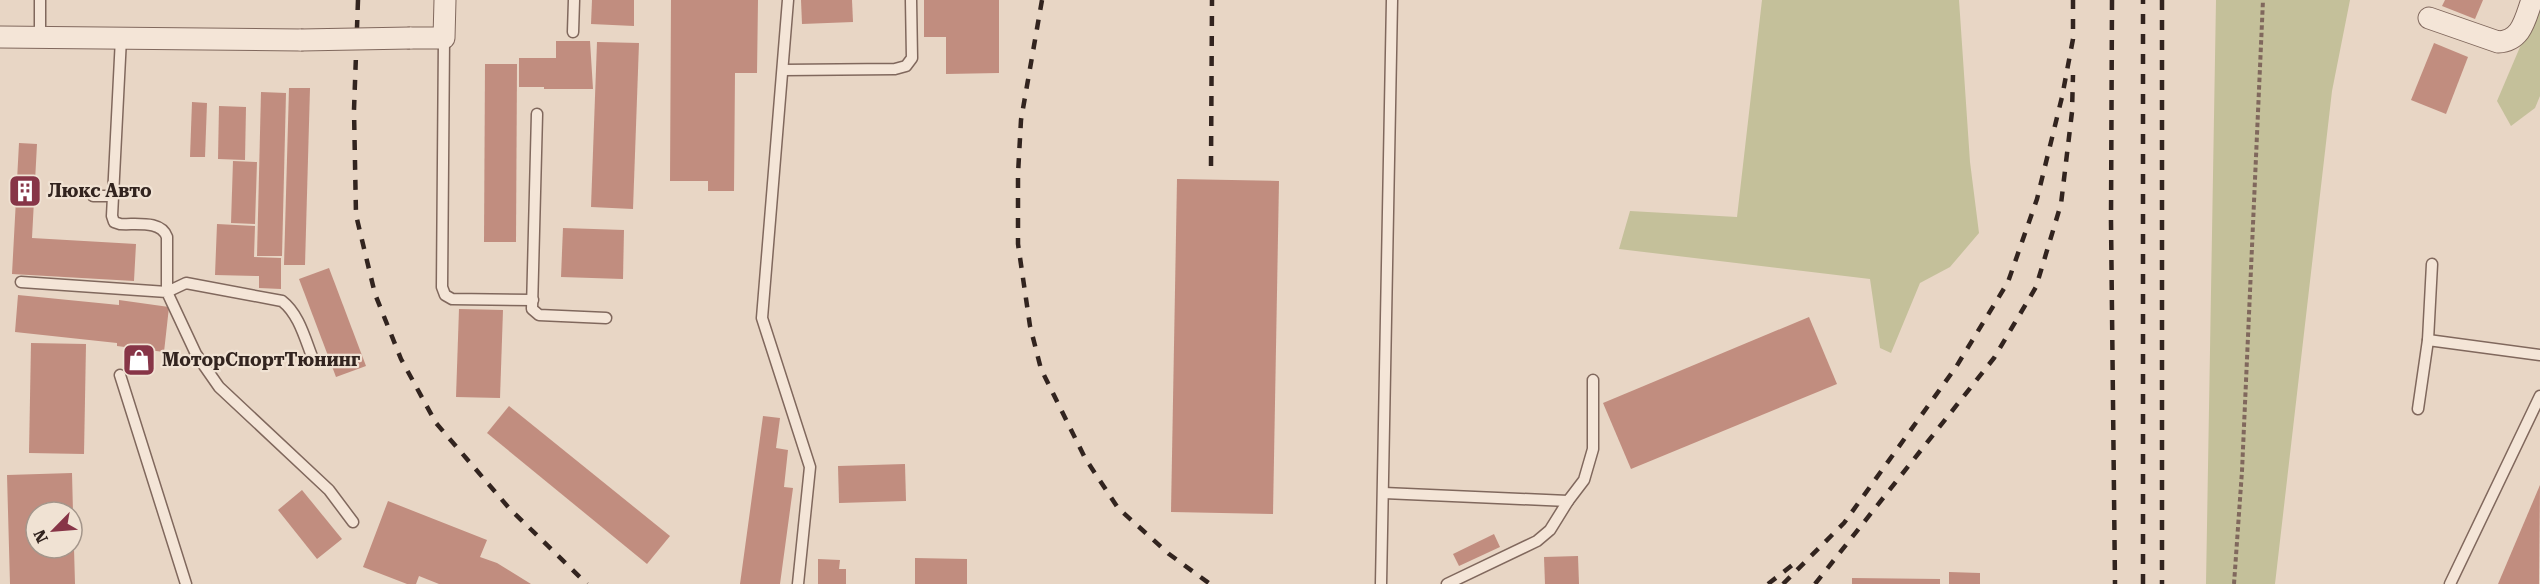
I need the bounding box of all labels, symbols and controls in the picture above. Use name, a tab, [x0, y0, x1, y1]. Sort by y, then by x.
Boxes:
building icon: Люкс Авто	[7, 173, 43, 209]
place label: Люкс Авто	[48, 180, 152, 201]
shop icon: МоторСпортТюнинг	[121, 342, 157, 378]
place label: МоторСпортТюнинг	[162, 349, 360, 370]
north arrow	[24, 500, 84, 560]
text: N	[30, 527, 52, 546]

